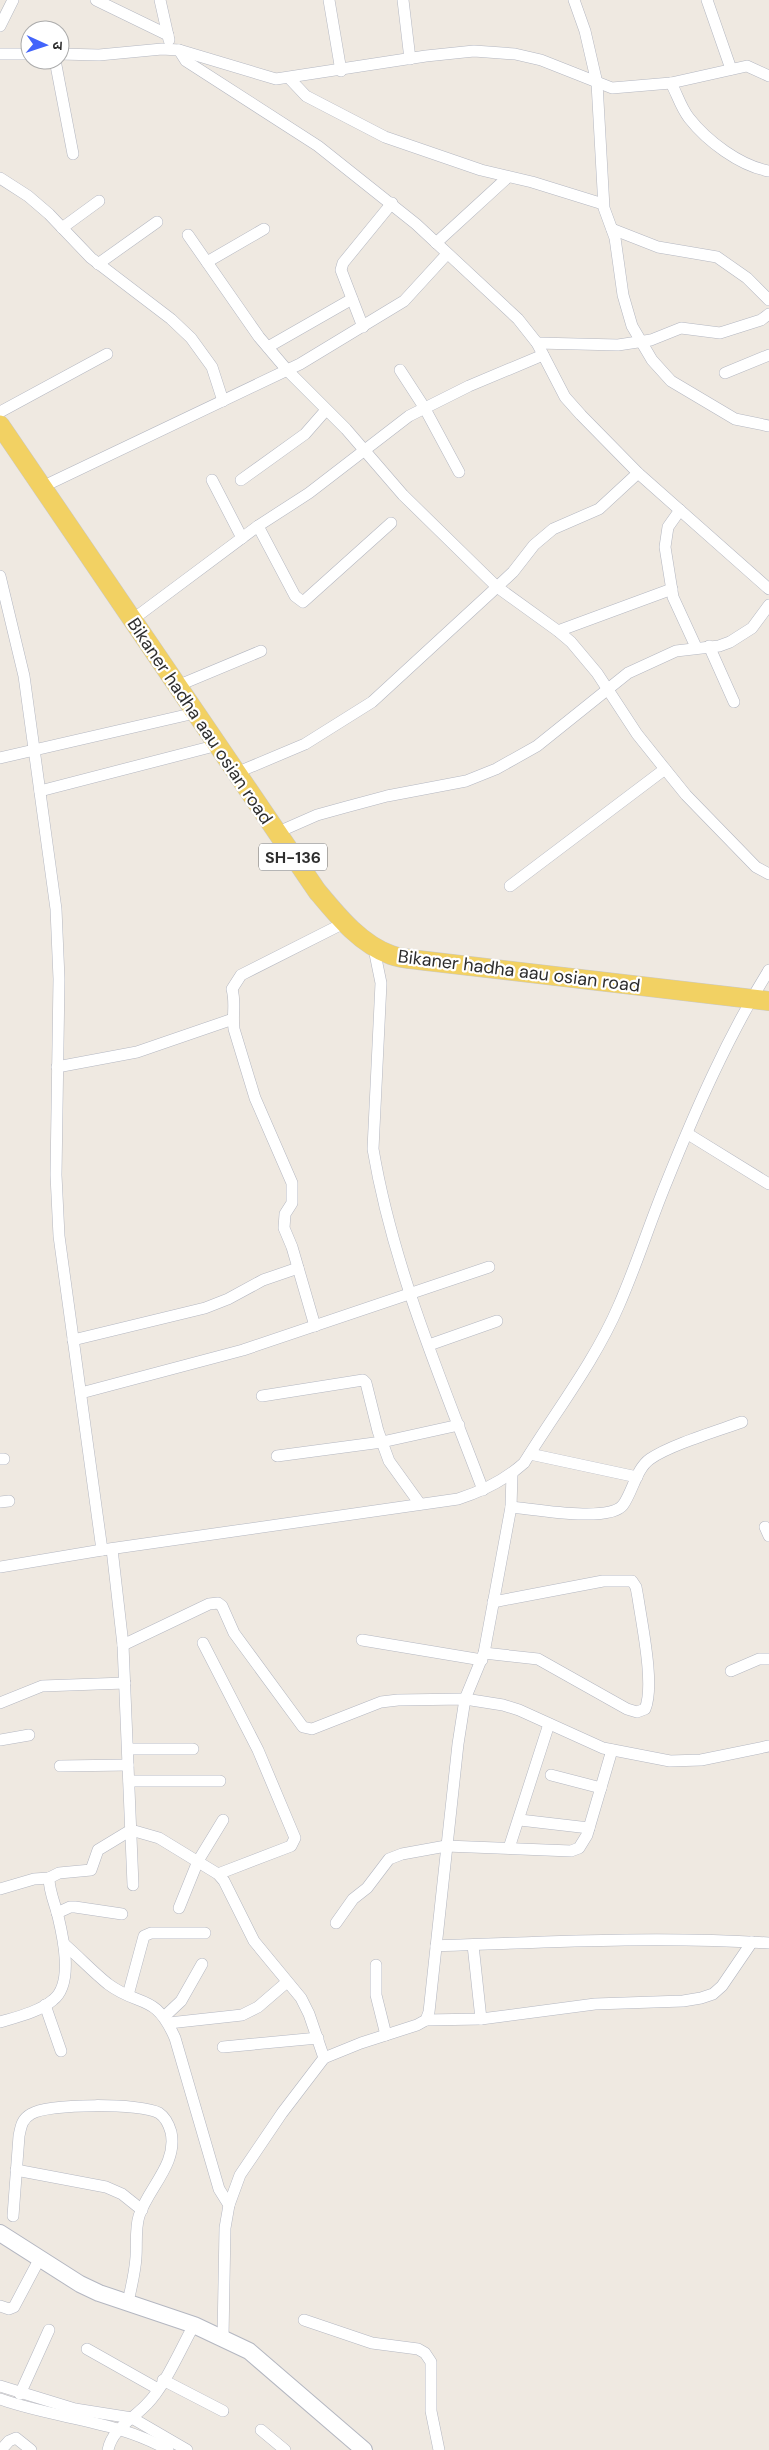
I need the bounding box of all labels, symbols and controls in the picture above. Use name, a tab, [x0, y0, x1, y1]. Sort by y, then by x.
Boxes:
north arrow	[20, 20, 70, 70]
text: उ	[49, 41, 67, 51]
street label: Bikaner hadha aau osian road	[122, 613, 278, 829]
road number: SH-136	[259, 844, 327, 870]
street label: Bikaner hadha aau osian road	[396, 944, 642, 998]

